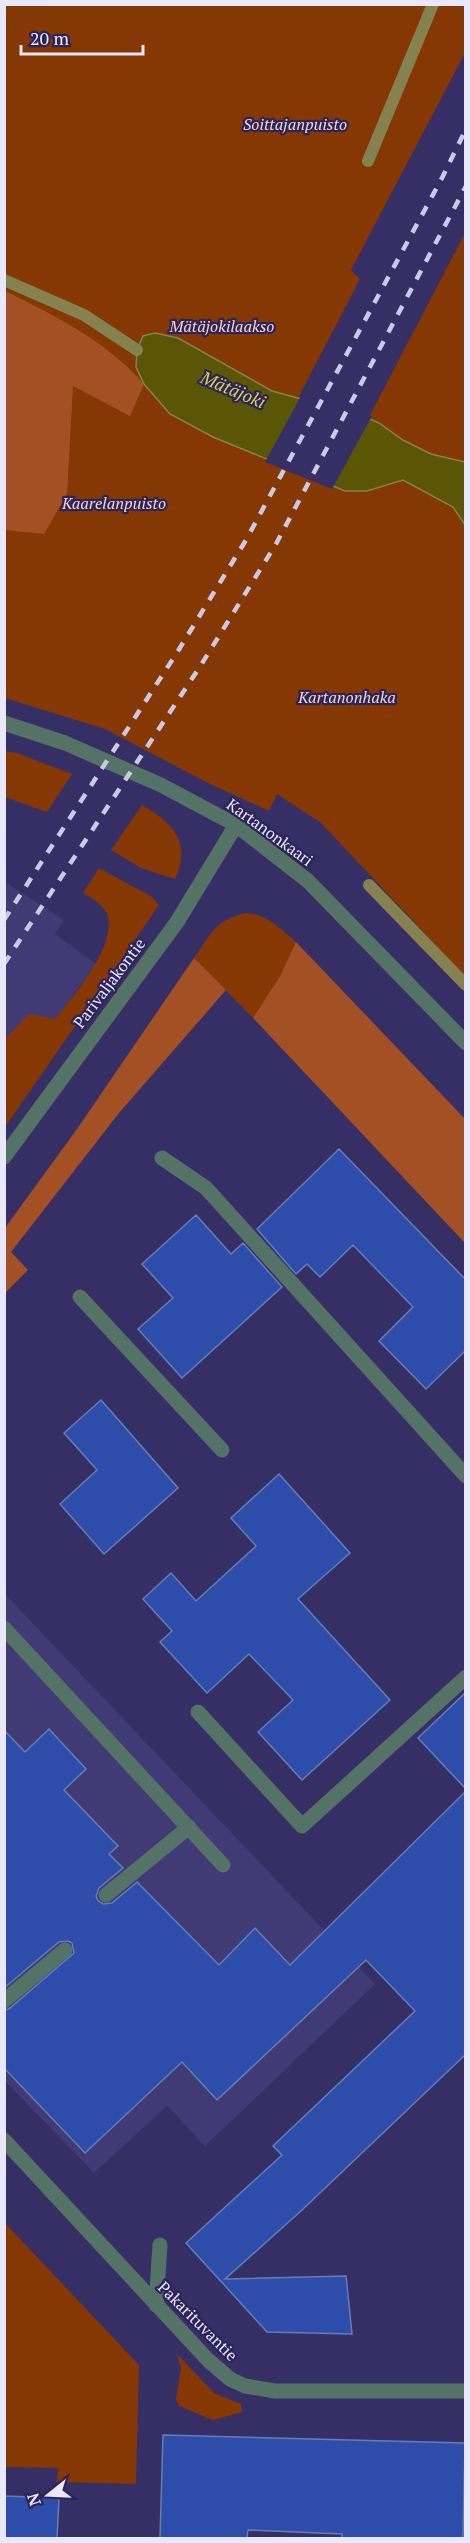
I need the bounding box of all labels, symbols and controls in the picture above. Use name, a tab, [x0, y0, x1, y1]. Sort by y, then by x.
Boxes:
scale bar	[21, 18, 142, 56]
text: 20 m	[30, 26, 70, 50]
park label: Soittajanpuisto	[243, 113, 347, 135]
park label: Mätäjokilaakso	[169, 315, 274, 337]
water label: Mätäjoki	[196, 364, 270, 414]
park label: Kaarelanpuisto	[61, 492, 166, 514]
park label: Kartanonhaka	[297, 686, 396, 708]
street label: Kartanonkaari	[222, 793, 318, 871]
street label: Parivaljakontie	[68, 933, 150, 1033]
street label: Pakarituvantie	[153, 2276, 243, 2366]
north arrow	[18, 2465, 78, 2525]
text: N	[21, 2490, 46, 2509]

